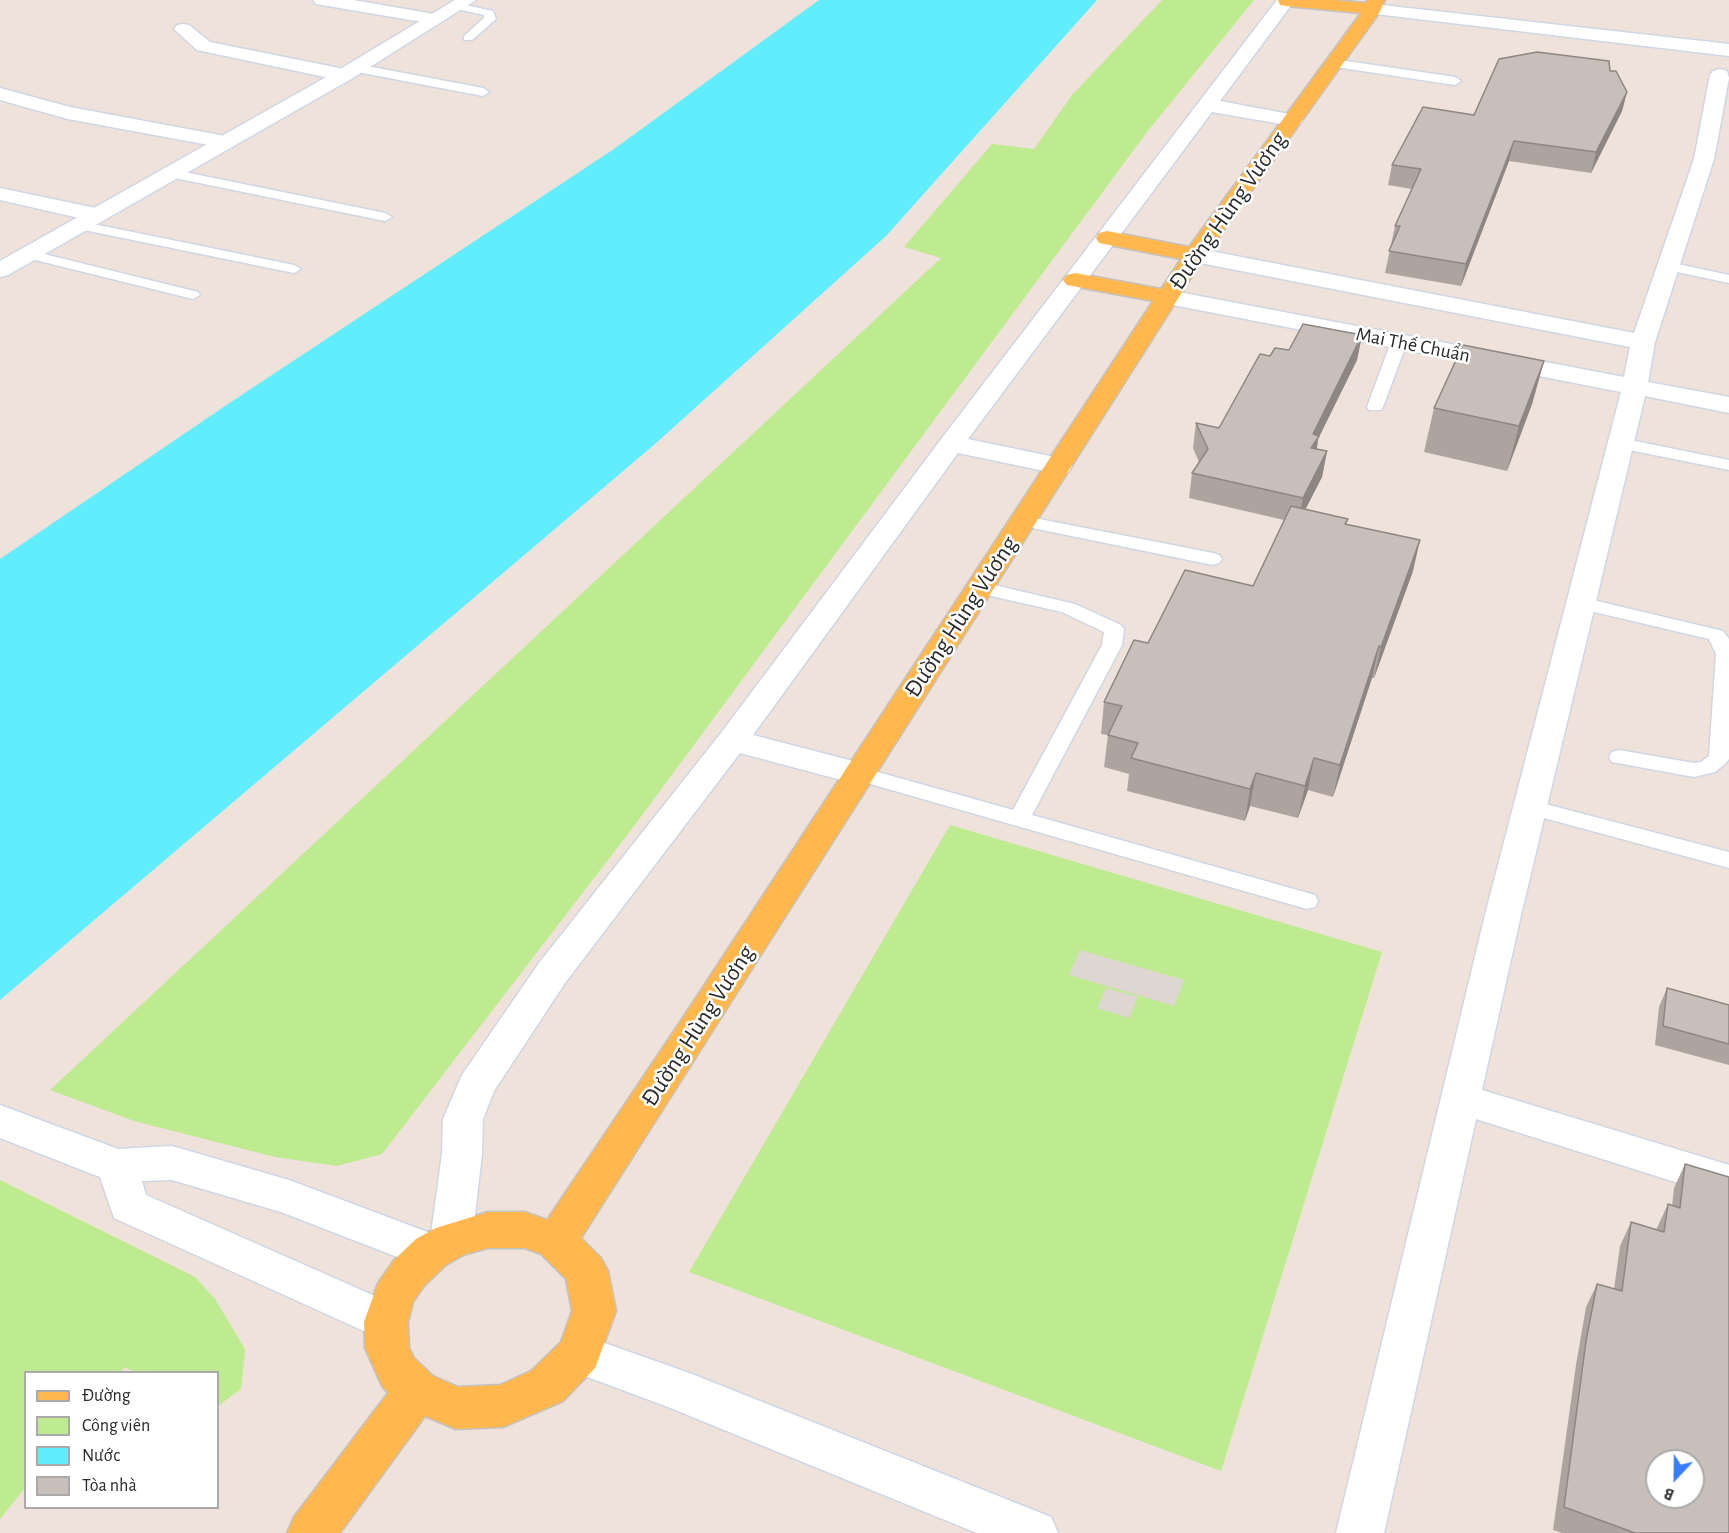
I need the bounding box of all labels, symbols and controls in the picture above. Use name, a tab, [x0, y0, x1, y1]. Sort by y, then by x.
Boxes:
street label: Đường Hùng Vương	[1163, 126, 1293, 296]
street label: Mai Thế Chuẩn	[1354, 322, 1472, 368]
street label: Đường Hùng Vương	[898, 531, 1024, 703]
street label: Đường Hùng Vương	[635, 940, 761, 1112]
legend	[24, 1371, 219, 1509]
text: Đường	[82, 1387, 131, 1405]
text: Công viên	[82, 1417, 150, 1435]
text: Nước	[82, 1447, 120, 1465]
north arrow	[1645, 1449, 1705, 1509]
text: Tòa nhà	[82, 1477, 137, 1495]
text: B	[1662, 1485, 1676, 1503]

